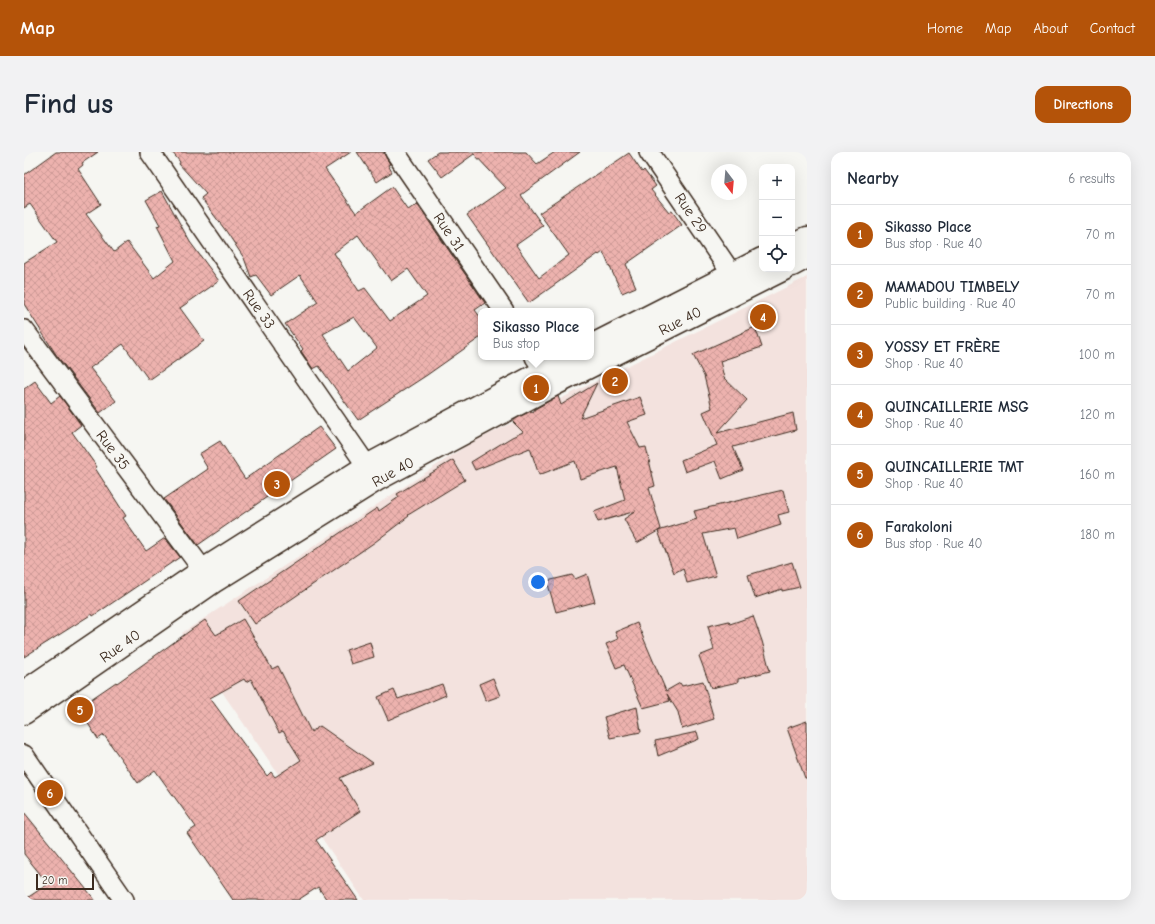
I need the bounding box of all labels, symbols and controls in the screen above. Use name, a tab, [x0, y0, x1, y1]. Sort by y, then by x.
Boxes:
text: Map	[20, 17, 55, 39]
text: Home	[927, 20, 963, 37]
text: Map	[985, 20, 1011, 37]
text: About	[1033, 20, 1068, 37]
text: Contact	[1090, 20, 1135, 37]
button: Directions	[1035, 86, 1131, 123]
text: Find us	[24, 88, 113, 120]
north arrow	[711, 164, 747, 200]
map controls	[759, 164, 795, 272]
button: +	[759, 164, 795, 200]
text: Nearby	[847, 169, 898, 188]
text: 6 results	[1068, 171, 1115, 186]
street label: Rue 29	[671, 189, 711, 237]
button: −	[759, 200, 795, 236]
street label: Rue 31	[430, 209, 468, 255]
text: Sikasso Place	[885, 218, 971, 236]
text: 1	[857, 227, 863, 242]
text: 70 m	[1086, 227, 1115, 242]
button: locate	[759, 236, 795, 272]
text: Bus stop · Rue 40	[885, 236, 982, 251]
text: MAMADOU TIMBELY	[885, 278, 1019, 296]
street label: Rue 33	[239, 286, 279, 332]
text: 2	[857, 287, 863, 302]
text: 70 m	[1086, 287, 1115, 302]
text: Public building · Rue 40	[885, 296, 1016, 311]
pin: 4	[750, 302, 776, 332]
street label: Rue 40	[656, 303, 704, 339]
popup	[478, 308, 594, 360]
text: Sikasso Place	[493, 318, 579, 336]
text: Bus stop	[493, 336, 540, 351]
text: YOSSY ET FRÈRE	[885, 338, 1000, 356]
text: 3	[857, 347, 863, 362]
text: 100 m	[1079, 347, 1115, 362]
text: Shop · Rue 40	[885, 356, 963, 371]
pin: 2	[602, 366, 628, 396]
pin: 1	[523, 373, 549, 403]
text: QUINCAILLERIE MSG	[885, 398, 1029, 416]
text: 4	[857, 407, 863, 422]
text: 120 m	[1080, 407, 1115, 422]
text: Shop · Rue 40	[885, 416, 963, 431]
street label: Rue 35	[92, 427, 134, 473]
street label: Rue 40	[369, 453, 417, 491]
text: QUINCAILLERIE TMT	[885, 458, 1024, 476]
text: 5	[857, 467, 863, 482]
text: 160 m	[1080, 467, 1115, 482]
pin: 3	[264, 469, 290, 499]
text: Shop · Rue 40	[885, 476, 963, 491]
text: Farakoloni	[885, 518, 952, 536]
text: 6	[857, 527, 863, 542]
text: 180 m	[1080, 527, 1115, 542]
text: Bus stop · Rue 40	[885, 536, 982, 551]
your location	[528, 572, 548, 592]
street label: Rue 40	[96, 626, 144, 666]
pin: 5	[67, 695, 93, 725]
pin: 6	[37, 778, 63, 808]
scale bar	[36, 872, 94, 891]
text: 20 m	[42, 874, 67, 887]

